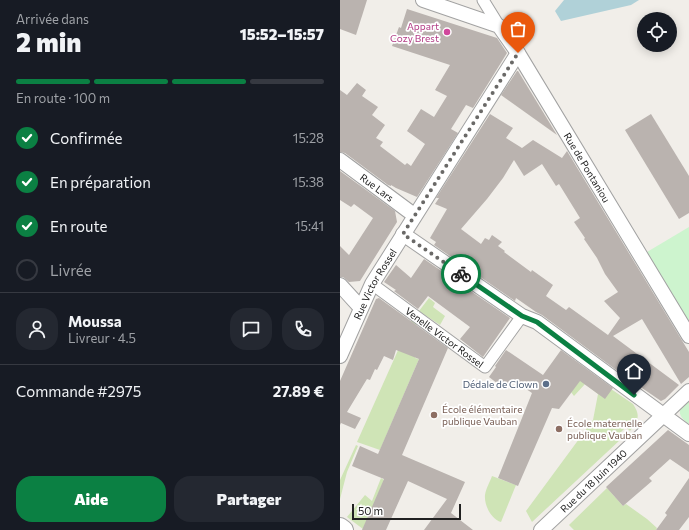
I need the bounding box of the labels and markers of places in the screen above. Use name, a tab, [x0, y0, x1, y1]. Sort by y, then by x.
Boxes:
pin	[501, 12, 535, 53]
place label: Appart Cozy Brest	[390, 20, 439, 44]
marker: Appart Cozy Brest	[442, 27, 452, 37]
pin	[617, 354, 651, 395]
place label: Dédale de Clown	[463, 378, 538, 390]
marker: Dédale de Clown	[541, 379, 551, 389]
place label: École élémentaire publique Vauban	[442, 403, 522, 427]
marker: École élémentaire publique Vauban	[429, 410, 439, 420]
place label: École maternelle publique Vauban	[567, 417, 642, 441]
marker: École maternelle publique Vauban	[554, 424, 564, 434]

